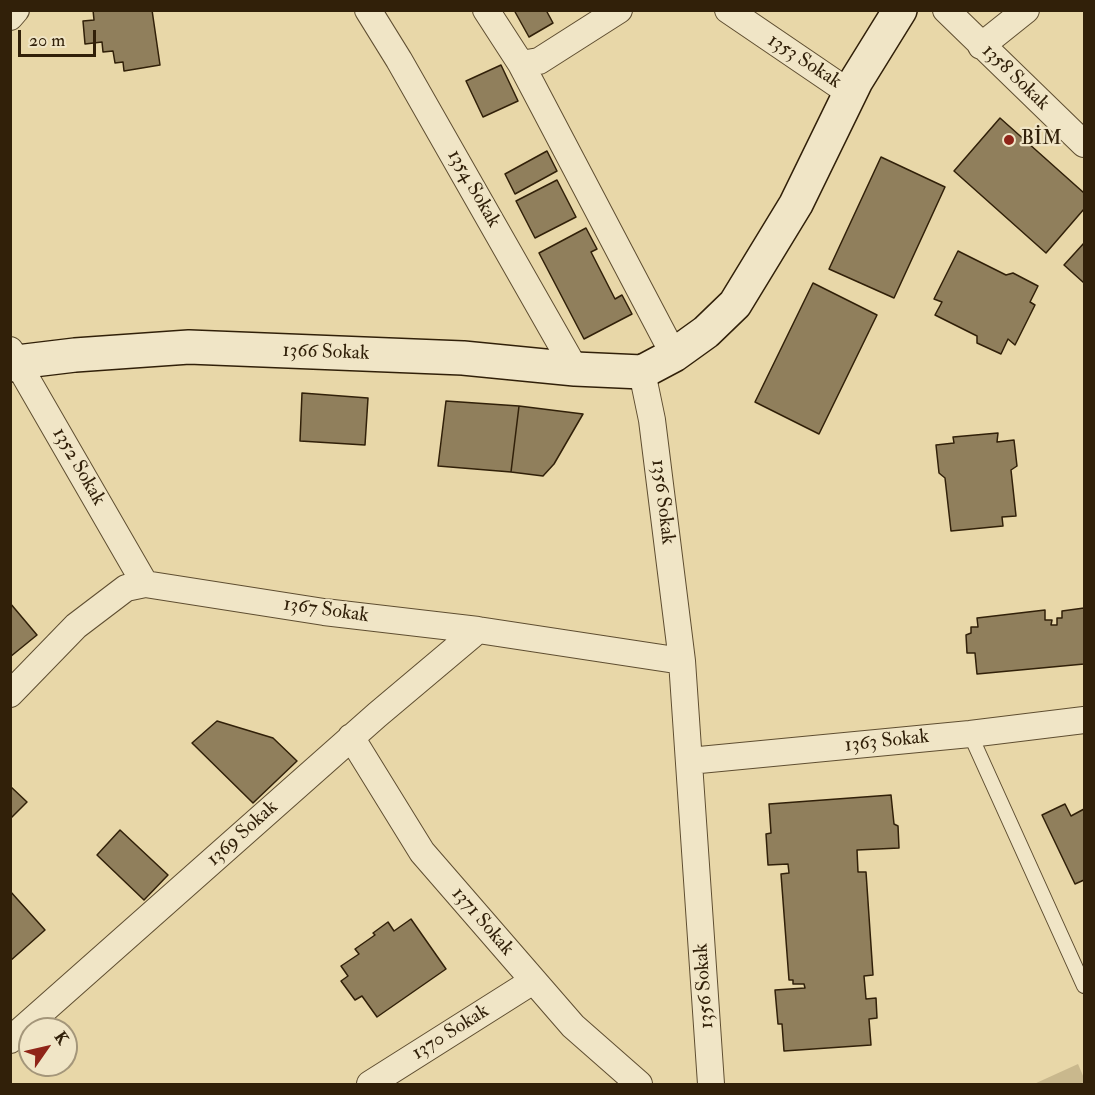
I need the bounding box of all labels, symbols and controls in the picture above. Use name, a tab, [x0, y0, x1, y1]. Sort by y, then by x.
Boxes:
scale bar	[21, 18, 99, 56]
text: 20 m	[29, 29, 65, 52]
street label: 1353 Sokak	[763, 29, 845, 95]
street label: 1358 Sokak	[976, 40, 1054, 116]
place label: BİM	[1021, 128, 1062, 152]
marker: BİM	[1002, 133, 1016, 147]
street label: 1354 Sokak	[441, 146, 505, 232]
street label: 1366 Sokak	[282, 339, 370, 367]
street label: 1352 Sokak	[46, 424, 110, 510]
street label: 1356 Sokak	[645, 458, 679, 546]
street label: 1367 Sokak	[282, 593, 370, 629]
street label: 1363 Sokak	[844, 726, 930, 758]
street label: 1369 Sokak	[203, 796, 283, 872]
street label: 1371 Sokak	[446, 883, 518, 961]
street label: 1356 Sokak	[690, 942, 720, 1030]
street label: 1370 Sokak	[408, 1000, 494, 1066]
north arrow	[18, 1017, 78, 1077]
text: K	[50, 1028, 73, 1048]

